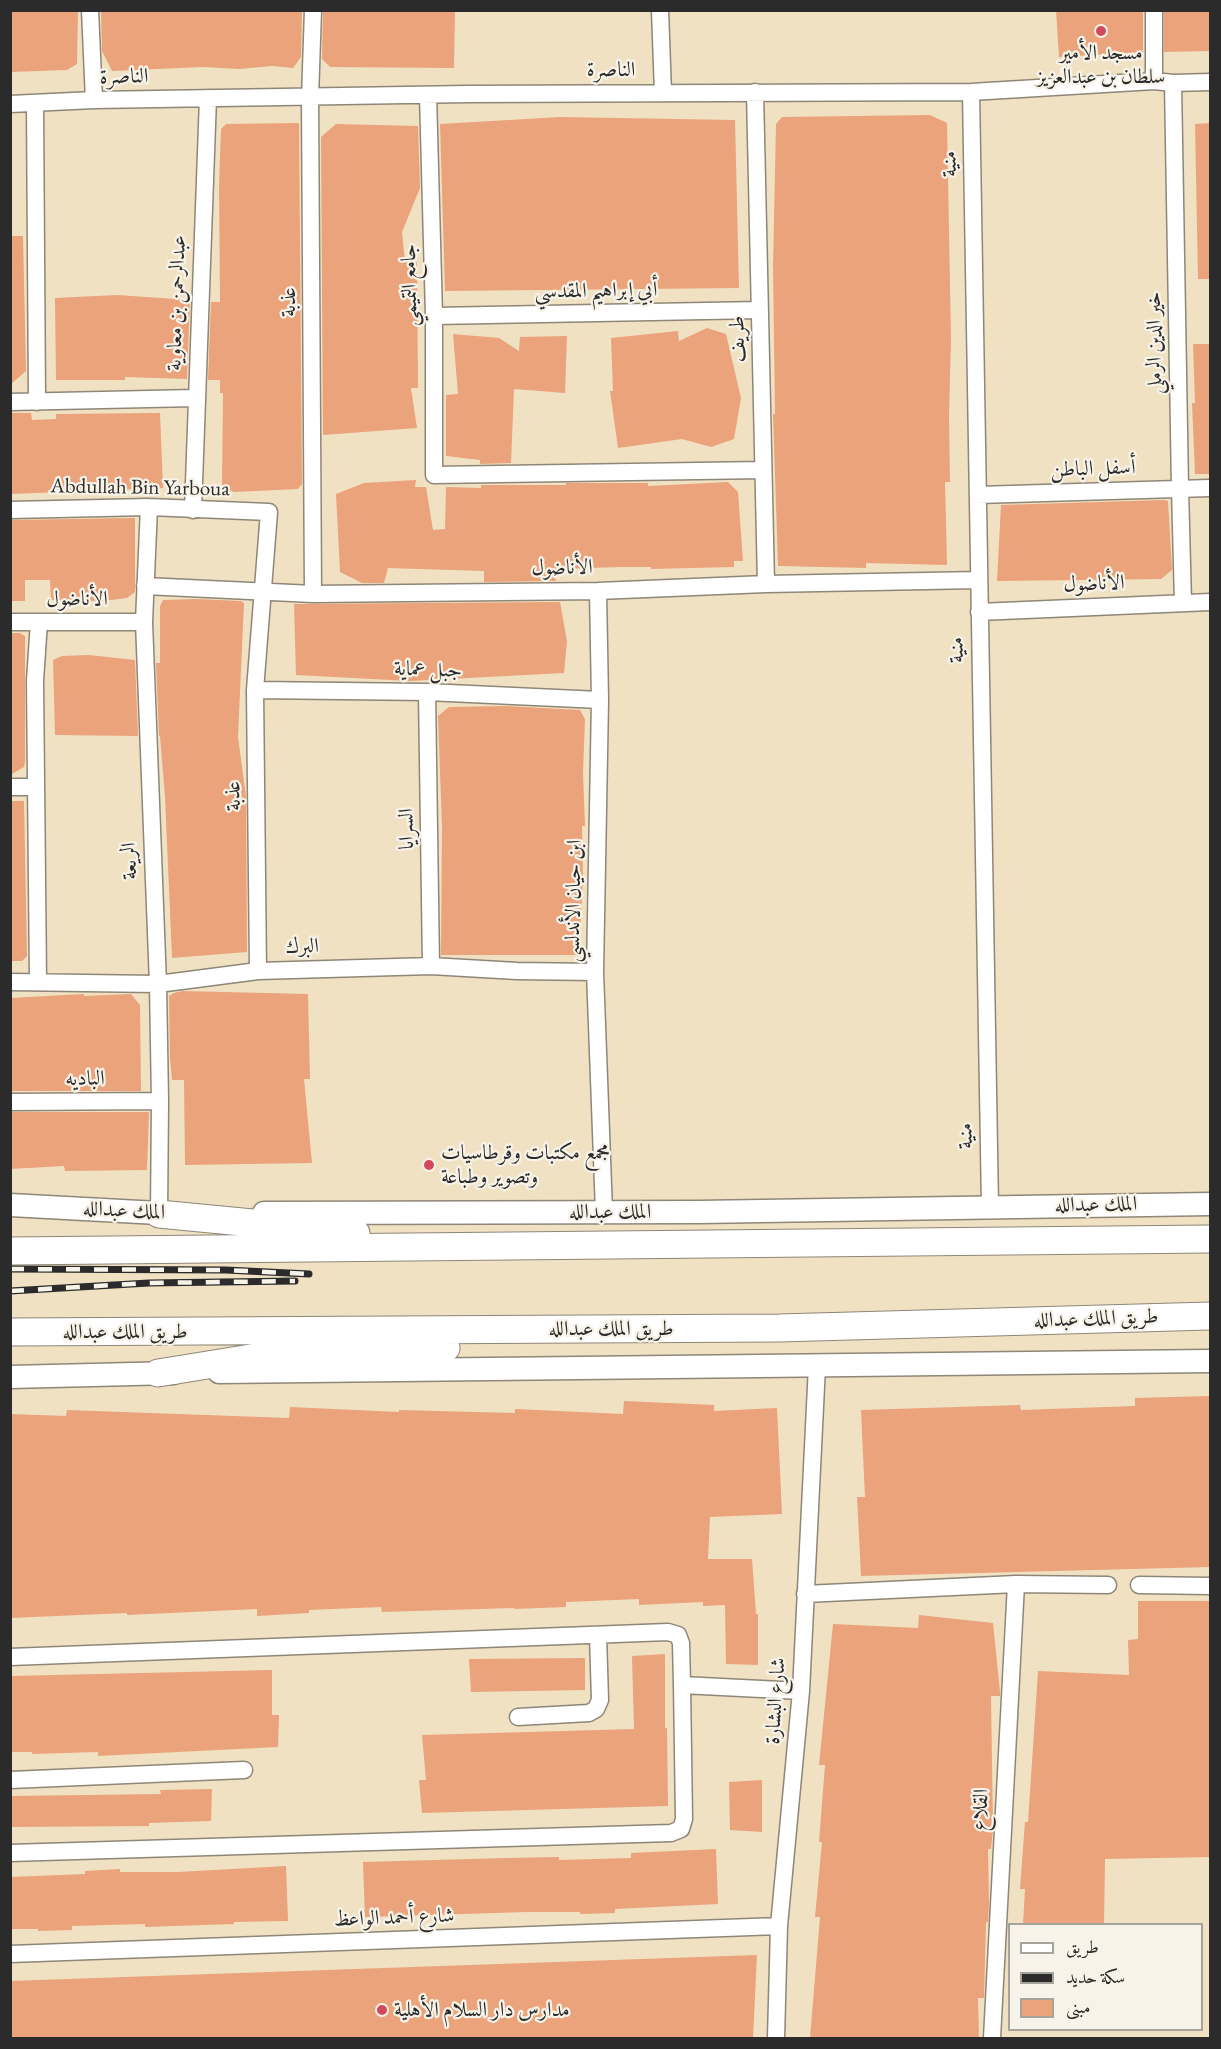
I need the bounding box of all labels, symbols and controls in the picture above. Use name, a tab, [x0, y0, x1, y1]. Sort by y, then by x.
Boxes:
marker: ٍمسجد الأمير سلطان بن عبدالعزيز	[1094, 24, 1108, 38]
place label: ٍمسجد الأمير سلطان بن عبدالعزيز	[1037, 40, 1165, 90]
street label: الناصرة	[587, 57, 635, 83]
street label: الناصرة	[99, 64, 149, 90]
street label: منية	[937, 151, 963, 177]
street label: عبدالرحمن بن معاوية	[162, 235, 192, 371]
street label: جامع التميمي	[397, 244, 423, 326]
street label: أبي إبراهيم المقدسي	[534, 277, 658, 305]
street label: عذبة	[276, 287, 302, 317]
street label: خير الدين الرملي	[1142, 291, 1168, 395]
street label: طريف	[725, 315, 751, 363]
street label: أسفل الباطن	[1050, 455, 1136, 483]
street label: Abdullah Bin Yarboua	[50, 474, 230, 502]
street label: الأناضول	[531, 555, 593, 581]
street label: الأناضول	[1063, 570, 1125, 598]
street label: الأناضول	[46, 586, 108, 612]
street label: منية	[944, 637, 970, 663]
street label: جبل عماية	[393, 656, 463, 684]
street label: عذبة	[221, 781, 247, 811]
street label: السرايا	[394, 808, 420, 850]
street label: ابن حيان الأندلسي	[560, 839, 588, 963]
street label: الريعة	[117, 842, 143, 880]
street label: البرك	[285, 934, 319, 960]
street label: الباديه	[65, 1066, 105, 1092]
street label: منية	[953, 1123, 979, 1149]
place label: مجمع مكتبات وقرطاسيات وتصوير وطباعة	[441, 1140, 610, 1190]
marker: مجمع مكتبات وقرطاسيات وتصوير وطباعة	[422, 1158, 436, 1172]
street label: الملك عبدالله	[1055, 1192, 1137, 1218]
street label: الملك عبدالله	[82, 1196, 166, 1226]
street label: الملك عبدالله	[569, 1199, 651, 1225]
street label: طريق الملك عبدالله	[1033, 1304, 1159, 1334]
street label: طريق الملك عبدالله	[548, 1316, 674, 1342]
street label: طريق الملك عبدالله	[62, 1319, 188, 1345]
street label: شارع البشارة	[760, 1657, 792, 1745]
street label: القلاع	[967, 1788, 995, 1832]
street label: شارع أحمد الواعظ	[333, 1903, 455, 1933]
legend	[1008, 1923, 1203, 2031]
text: طريق	[1066, 1935, 1099, 1958]
text: سكة حديد	[1066, 1965, 1125, 1988]
text: مبنى	[1066, 1995, 1091, 2018]
place label: مدارس دار السلام الأهلية	[394, 1997, 570, 2023]
marker: مدارس دار السلام الأهلية	[375, 2003, 389, 2017]

